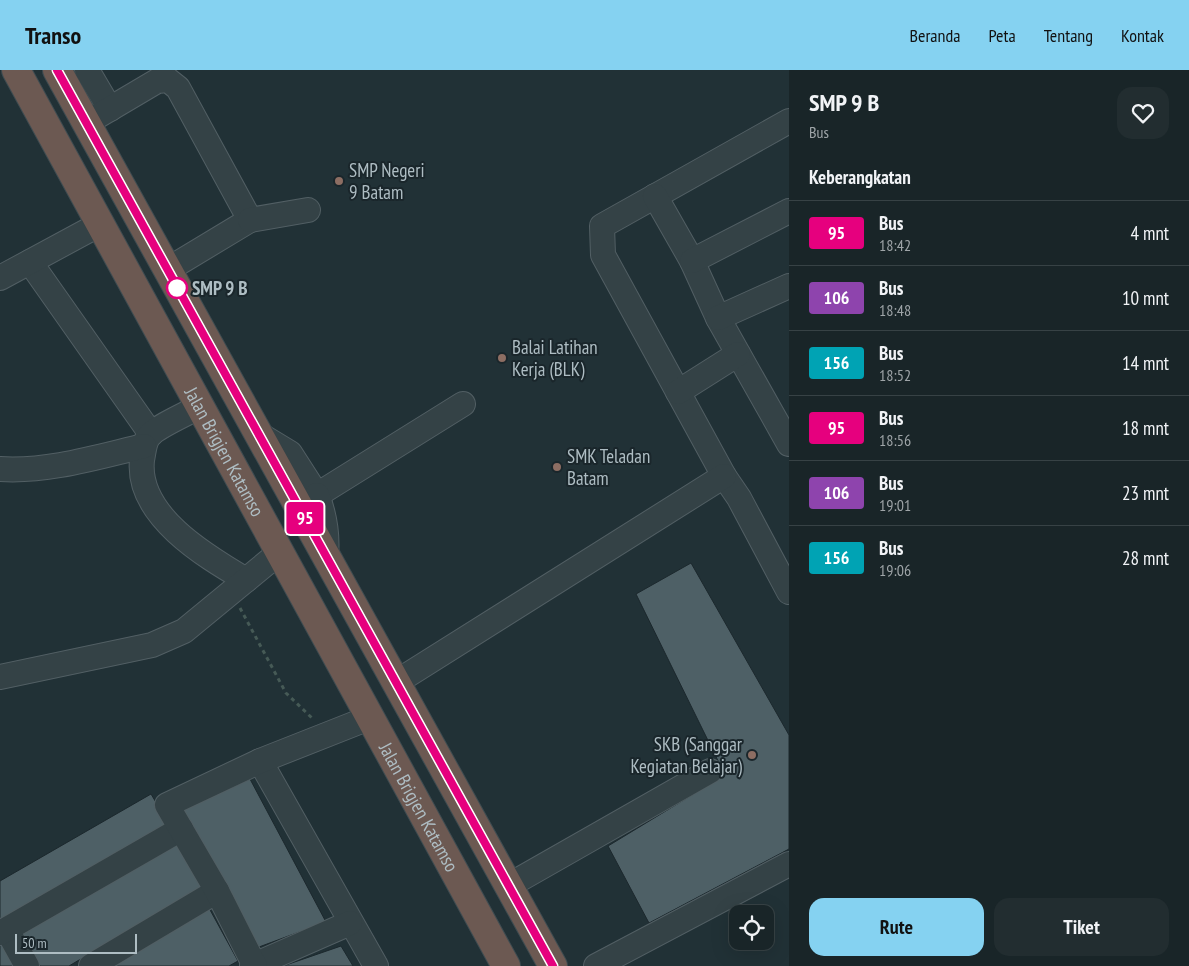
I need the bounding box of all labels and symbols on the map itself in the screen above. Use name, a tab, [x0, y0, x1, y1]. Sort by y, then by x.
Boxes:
place label: SMP Negeri 9 Batam	[349, 158, 425, 204]
marker: SMP Negeri 9 Batam	[333, 175, 345, 187]
place label: SMP 9 B	[192, 276, 248, 300]
marker: SMP 9 B	[166, 277, 188, 299]
place label: Balai Latihan Kerja (BLK)	[512, 335, 598, 381]
marker: Balai Latihan Kerja (BLK)	[496, 352, 508, 364]
street label: Jalan Brigjen Katamso	[179, 382, 270, 521]
place label: SMK Teladan Batam	[567, 444, 650, 490]
marker: SMK Teladan Batam	[551, 461, 563, 473]
line badge: 95	[282, 502, 328, 534]
place label: SKB (Sanggar Kegiatan Belajar)	[630, 732, 743, 778]
street label: Jalan Brigjen Katamso	[374, 737, 464, 876]
marker: SKB (Sanggar Kegiatan Belajar)	[746, 749, 758, 761]
scale bar	[15, 931, 138, 954]

